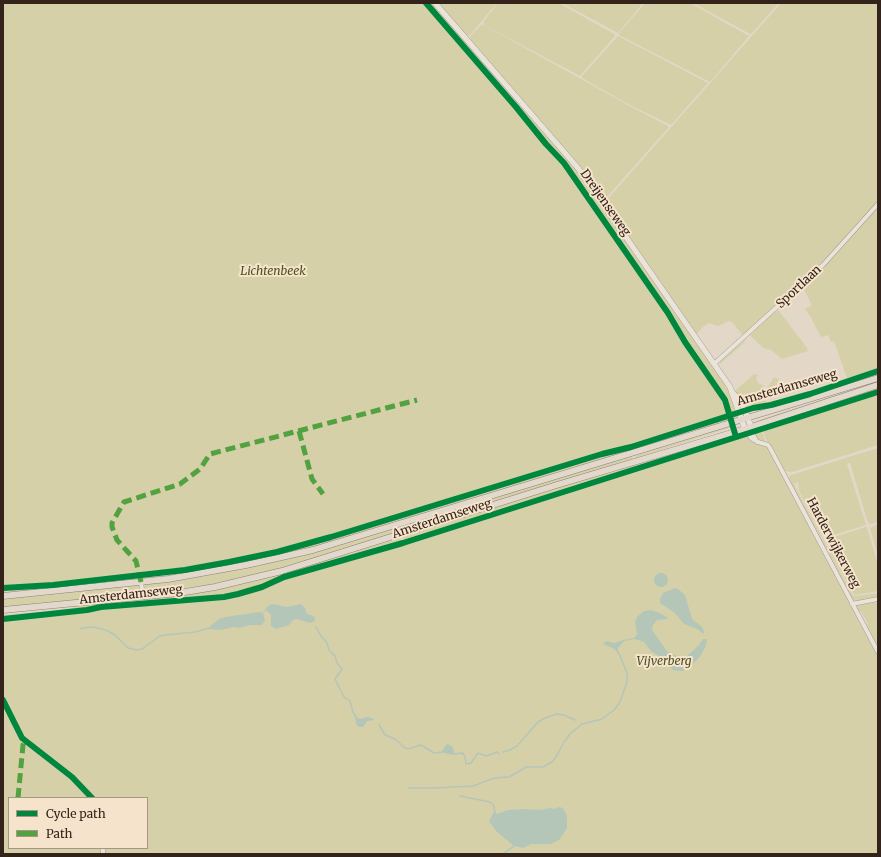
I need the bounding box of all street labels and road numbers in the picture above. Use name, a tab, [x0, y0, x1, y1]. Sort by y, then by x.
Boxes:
street label: Dreijenseweg	[577, 167, 633, 239]
street label: Sportlaan	[773, 263, 825, 311]
street label: Amsterdamseweg	[735, 367, 839, 409]
street label: Harderwijkerweg	[803, 495, 863, 591]
street label: Amsterdamseweg	[390, 496, 494, 542]
street label: Amsterdamseweg	[79, 582, 183, 608]

